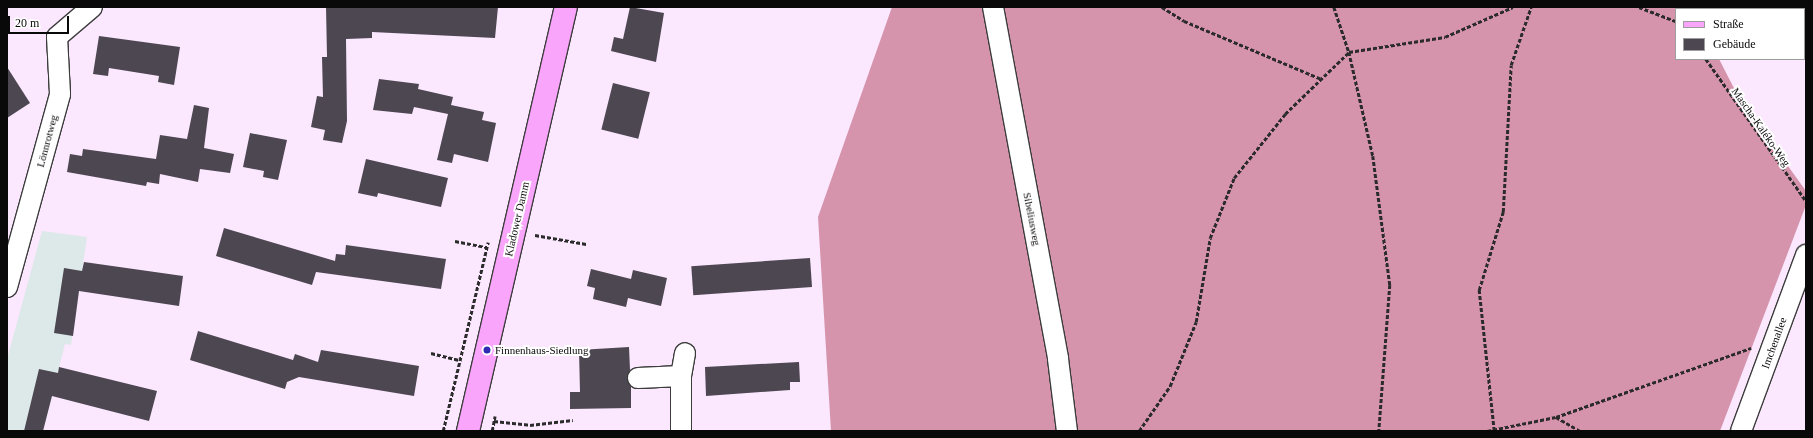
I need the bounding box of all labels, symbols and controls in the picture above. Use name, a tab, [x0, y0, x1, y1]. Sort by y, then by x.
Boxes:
scale bar	[10, 8, 71, 34]
legend	[1675, 8, 1805, 60]
text: 20 m	[15, 16, 39, 30]
text: Straße	[1713, 17, 1744, 31]
text: Gebäude	[1713, 37, 1756, 51]
street label: Mascha-Kaléko-Weg	[1729, 85, 1793, 169]
street label: Lönnrotweg	[34, 113, 60, 169]
street label: Kladower Damm	[502, 180, 532, 258]
street label: Sibeliusweg	[1020, 191, 1044, 247]
street label: Imchenallee	[1759, 315, 1789, 371]
place label: Finnenhaus-Siedlung	[495, 343, 588, 357]
marker: Finnenhaus-Siedlung	[482, 345, 492, 355]

